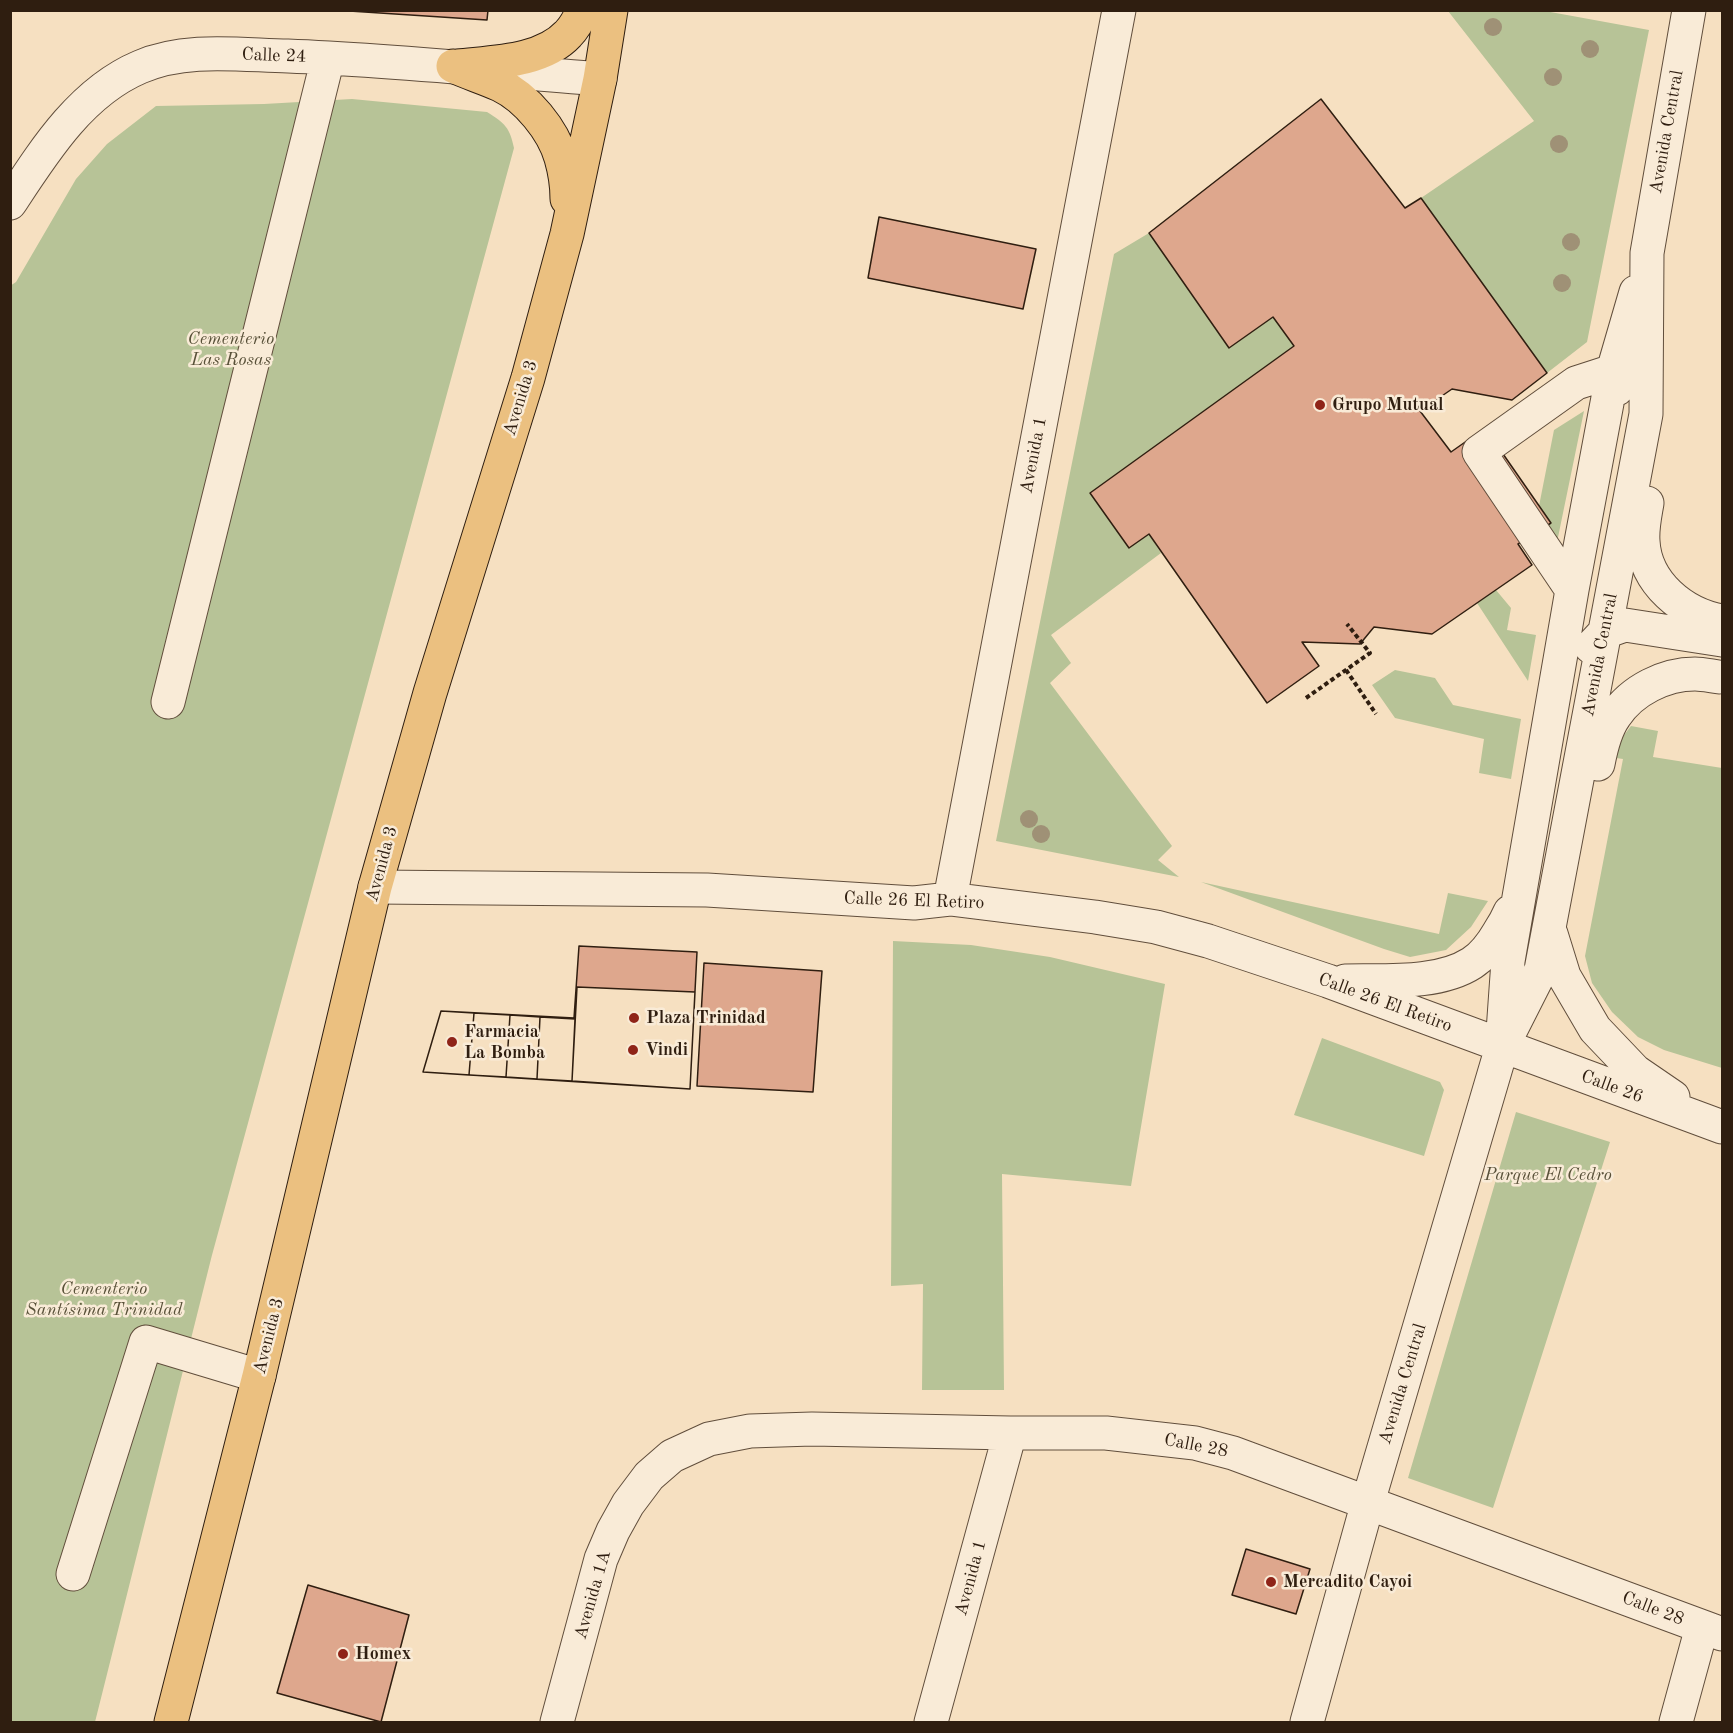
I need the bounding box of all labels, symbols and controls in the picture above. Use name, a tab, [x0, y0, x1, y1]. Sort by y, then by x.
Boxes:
street label: Calle 24	[241, 44, 307, 68]
street label: Avenida Central	[1646, 69, 1688, 195]
park label: Cementerio Las Rosas	[188, 328, 274, 370]
street label: Avenida 3	[499, 358, 543, 438]
place label: Grupo Mutual	[1332, 394, 1444, 416]
marker: Grupo Mutual	[1313, 398, 1327, 412]
street label: Avenida 1	[1016, 415, 1052, 495]
street label: Avenida Central	[1577, 592, 1623, 718]
street label: Avenida 3	[361, 824, 403, 904]
street label: Calle 26 El Retiro	[843, 888, 985, 914]
street label: Calle 26 El Retiro	[1315, 969, 1455, 1037]
place label: Plaza Trinidad	[646, 1007, 766, 1029]
marker: Plaza Trinidad	[627, 1011, 641, 1025]
place label: Farmacia La Bomba	[464, 1021, 545, 1064]
marker: Farmacia La Bomba	[445, 1035, 459, 1049]
place label: Vindi	[645, 1039, 688, 1061]
marker: Vindi	[626, 1043, 640, 1057]
street label: Calle 26	[1578, 1066, 1646, 1108]
park label: Parque El Cedro	[1484, 1164, 1612, 1186]
park label: Cementerio Santísima Trinidad	[26, 1278, 182, 1320]
street label: Avenida 3	[249, 1296, 289, 1376]
street label: Avenida Central	[1374, 1321, 1432, 1447]
street label: Calle 28	[1162, 1429, 1230, 1463]
street label: Avenida 1	[950, 1538, 992, 1618]
street label: Avenida 1A	[570, 1548, 616, 1642]
place label: Mercadito Cayoi	[1283, 1571, 1412, 1593]
marker: Mercadito Cayoi	[1264, 1575, 1278, 1589]
street label: Calle 28	[1619, 1587, 1687, 1631]
place label: Homex	[355, 1643, 411, 1665]
marker: Homex	[336, 1647, 350, 1661]

